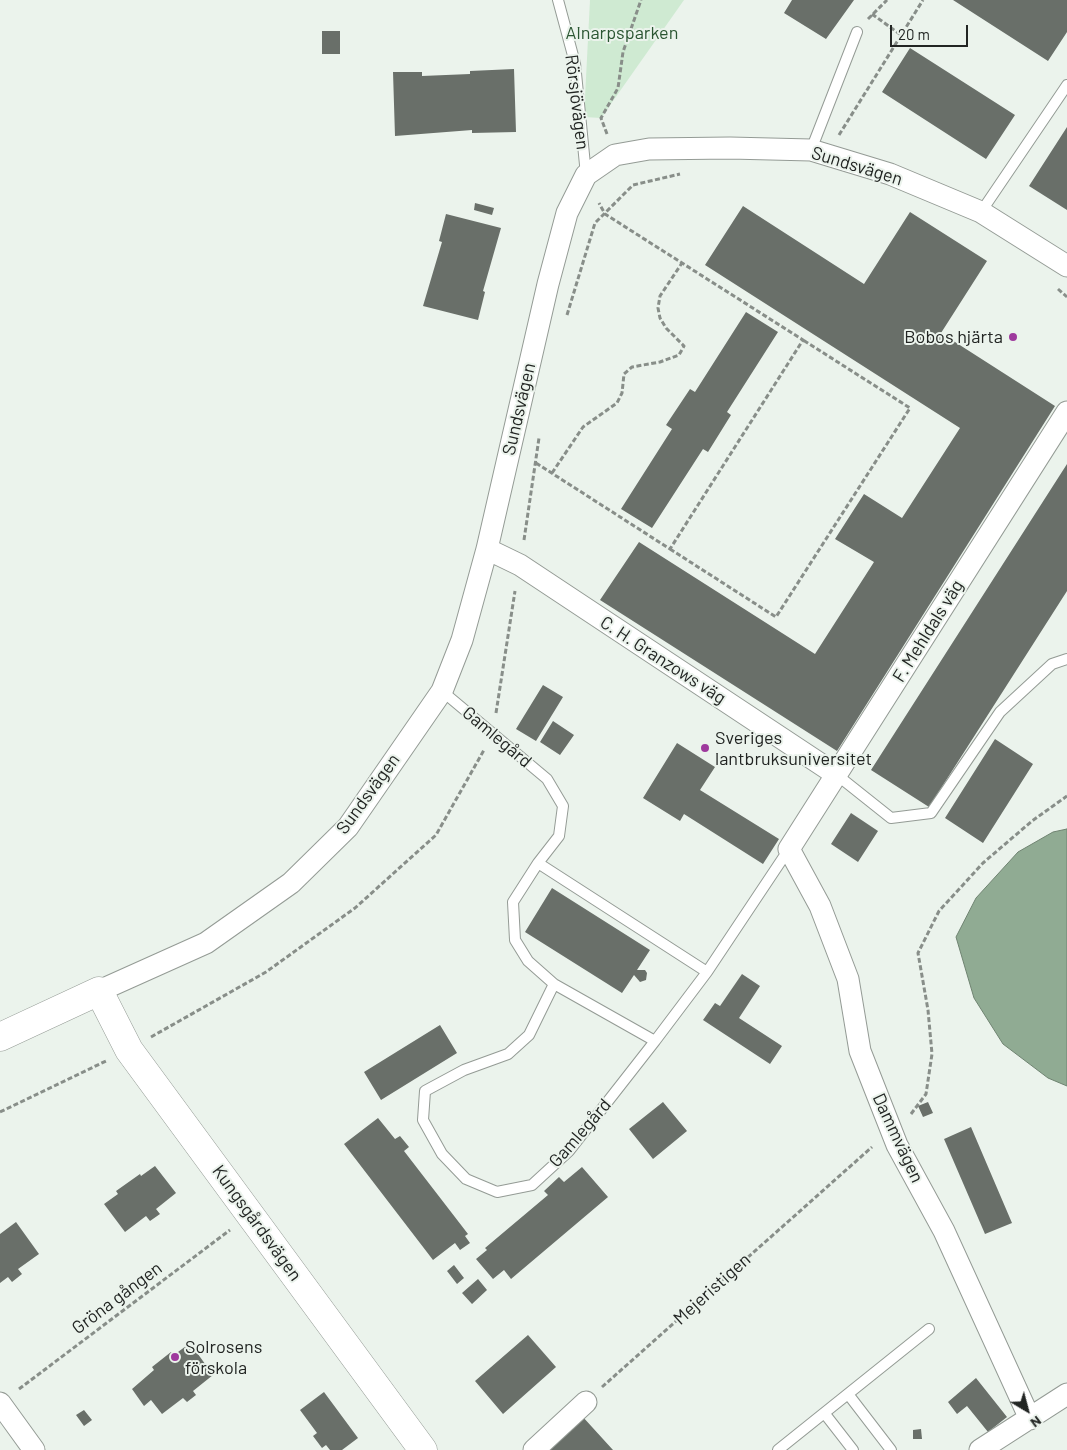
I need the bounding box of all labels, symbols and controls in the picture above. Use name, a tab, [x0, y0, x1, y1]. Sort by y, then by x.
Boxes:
scale bar	[892, 15, 970, 47]
park label: Alnarpsparken	[566, 22, 678, 44]
text: 20 m	[898, 25, 930, 43]
street label: Rörsjövägen	[560, 53, 594, 151]
street label: Sundsvägen	[809, 142, 905, 190]
place label: Bobos hjärta	[904, 326, 1003, 348]
marker: Bobos hjärta	[1007, 331, 1019, 343]
street label: Sundsvägen	[498, 361, 540, 457]
street label: F. Mehldals väg	[888, 576, 968, 686]
street label: C. H. Granzows väg	[596, 611, 730, 709]
street label: Gamlegård	[458, 702, 536, 772]
place label: Sveriges lantbruksuniversitet	[715, 727, 872, 770]
marker: Sveriges lantbruksuniversitet	[699, 742, 711, 754]
street label: Sundsvägen	[332, 750, 404, 838]
street label: Dammvägen	[868, 1090, 928, 1186]
street label: Gamlegård	[544, 1094, 616, 1172]
street label: Kungsgårdsvägen	[208, 1161, 306, 1285]
street label: Mejeristigen	[669, 1249, 755, 1329]
street label: Gröna gången	[68, 1257, 166, 1339]
place label: Solrosens förskola	[185, 1336, 262, 1378]
marker: Solrosens förskola	[169, 1351, 181, 1363]
north arrow	[1002, 1385, 1052, 1435]
text: N	[1027, 1413, 1045, 1432]

